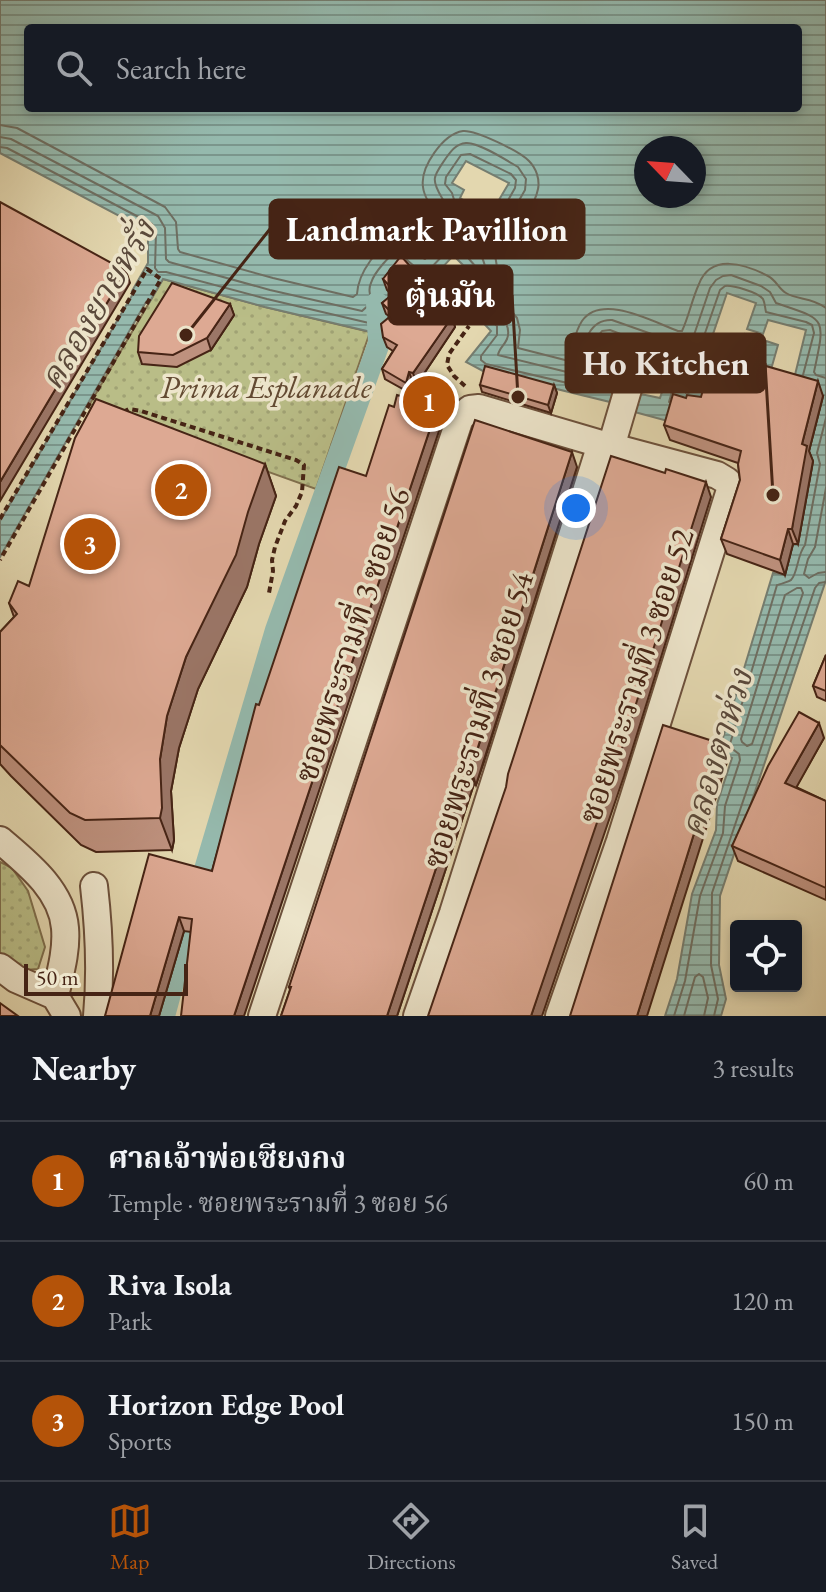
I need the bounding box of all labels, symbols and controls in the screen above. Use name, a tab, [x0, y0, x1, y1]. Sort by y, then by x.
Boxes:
search box	[24, 24, 802, 112]
icon: search	[52, 46, 96, 90]
text: Search here	[116, 49, 246, 88]
north arrow	[634, 136, 706, 208]
callout: Landmark Pavillion	[270, 200, 584, 258]
text: Landmark Pavillion	[286, 207, 568, 251]
water label: คลองยายหรั่ง	[27, 208, 166, 397]
callout: ตุ๋นมัน	[389, 266, 512, 324]
text: ตุ๋นมัน	[405, 273, 496, 318]
callout: Ho Kitchen	[566, 334, 765, 392]
text: Ho Kitchen	[582, 341, 750, 385]
park label: Prima Esplanade	[160, 366, 373, 408]
pin: 1	[403, 372, 455, 432]
pin: 2	[155, 460, 207, 520]
street label: ซอยพระรามที่ 3 ซอย 56	[283, 482, 419, 788]
your location	[556, 488, 596, 528]
pin: 3	[64, 514, 116, 574]
street label: ซอยพระรามที่ 3 ซอย 52	[567, 522, 704, 829]
street label: ซอยพระรามที่ 3 ซอย 54	[411, 566, 543, 873]
water label: คลองตาห่วง	[670, 662, 763, 842]
map controls	[730, 920, 802, 992]
button: locate	[730, 920, 802, 992]
scale bar	[24, 960, 188, 996]
text: 50 m	[36, 963, 79, 992]
text: Nearby	[32, 1046, 136, 1090]
text: 3 results	[713, 1051, 794, 1085]
text: ศาลเจ้าพ่อเซียงกง	[108, 1138, 346, 1177]
text: 1	[51, 1164, 65, 1198]
text: 60 m	[744, 1164, 794, 1198]
text: Temple · ซอยพระรามที่ 3 ซอย 56	[108, 1186, 448, 1220]
text: Riva Isola	[108, 1265, 232, 1304]
text: 2	[51, 1284, 65, 1318]
text: 120 m	[731, 1284, 794, 1318]
text: Park	[108, 1304, 152, 1338]
text: Horizon Edge Pool	[108, 1385, 344, 1424]
text: 3	[51, 1404, 65, 1438]
text: 150 m	[731, 1404, 794, 1438]
text: Sports	[108, 1424, 172, 1458]
tab: Map	[108, 1499, 152, 1576]
tab: Directions	[367, 1499, 456, 1576]
tab: Saved	[671, 1499, 718, 1576]

